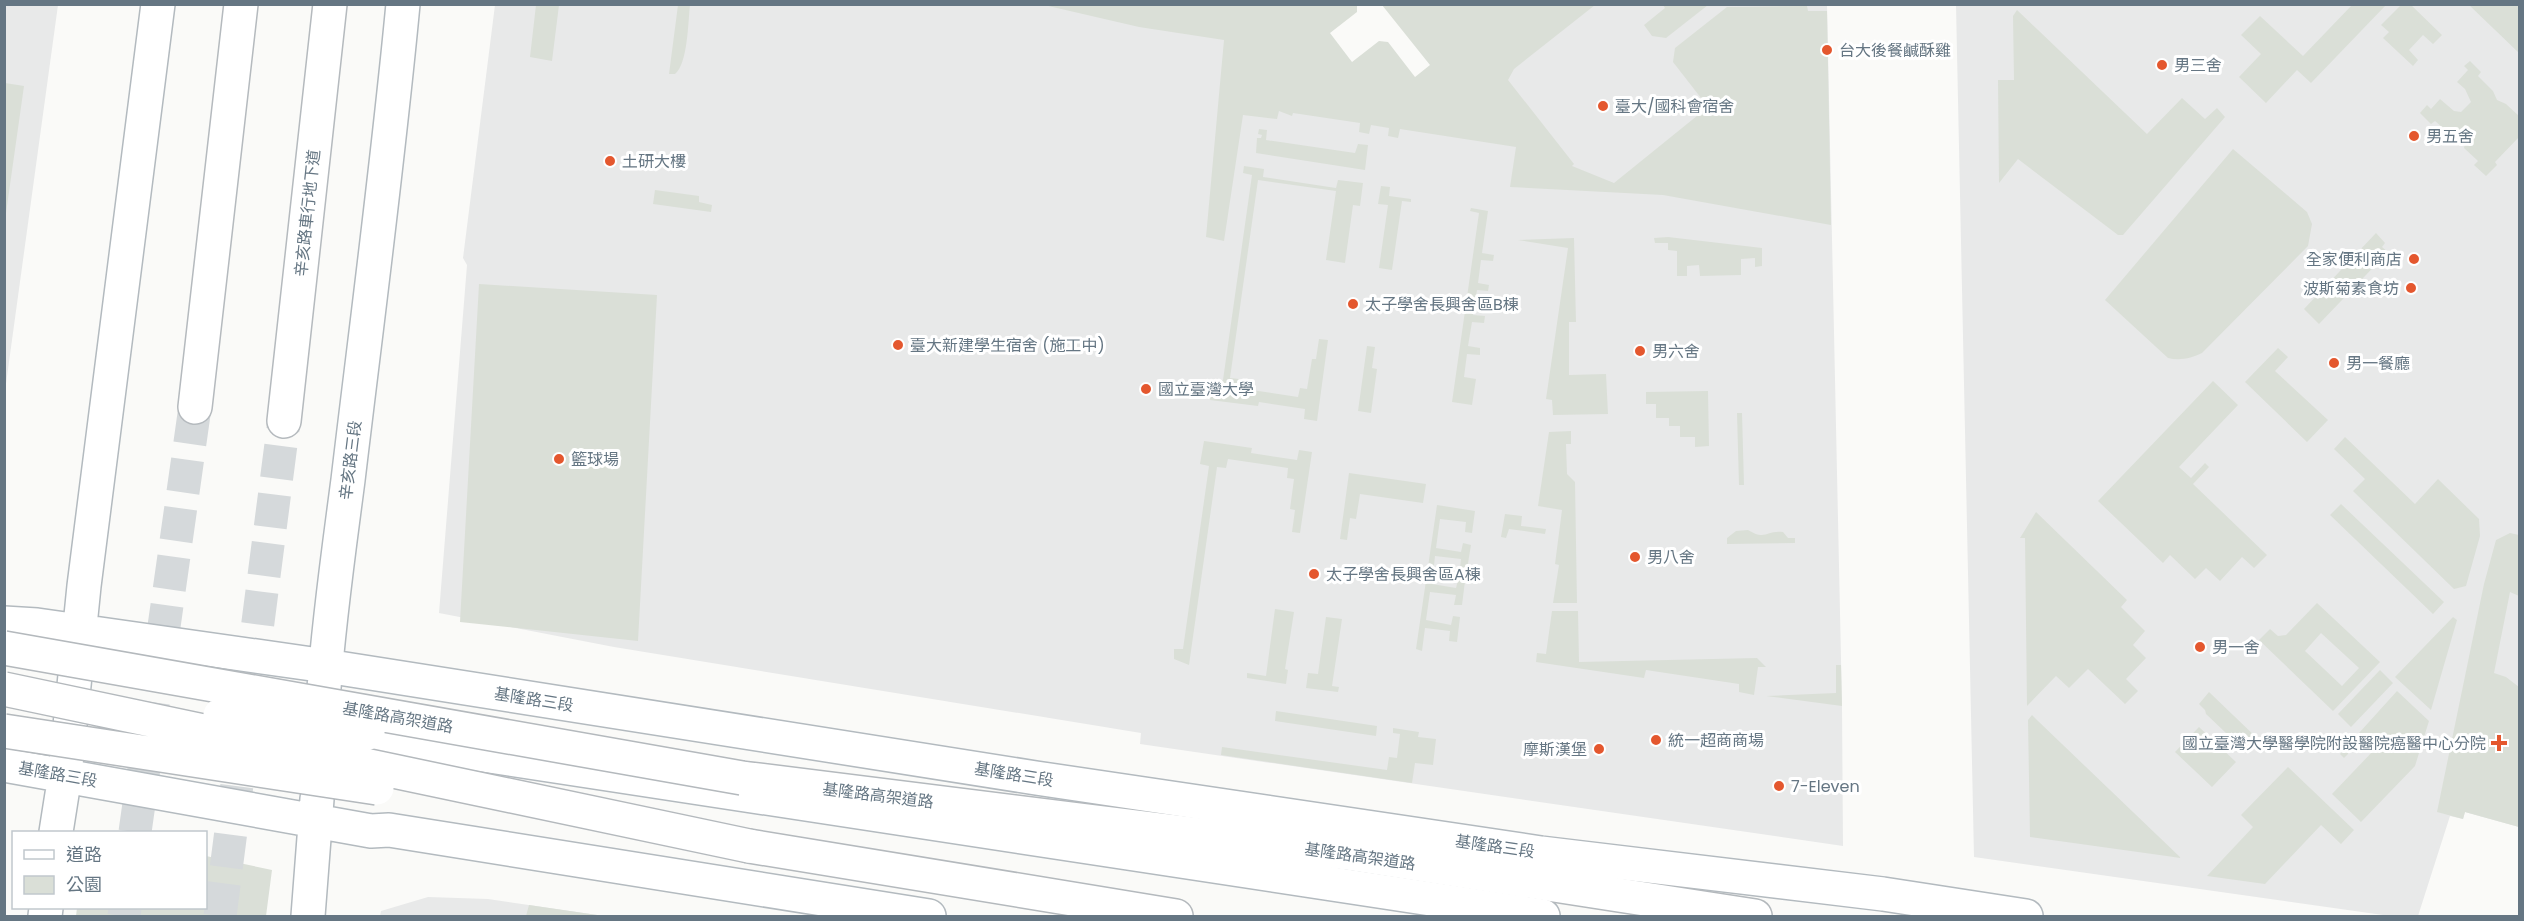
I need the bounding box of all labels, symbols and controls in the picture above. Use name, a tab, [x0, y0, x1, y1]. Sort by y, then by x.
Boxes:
place label: 台大後餐鹹酥雞	[1839, 39, 1951, 62]
marker: 台大後餐鹹酥雞	[1820, 43, 1834, 57]
place label: 男三舍	[2174, 54, 2222, 77]
marker: 男三舍	[2155, 58, 2169, 72]
place label: 臺大/國科會宿舍	[1615, 95, 1735, 118]
marker: 臺大/國科會宿舍	[1596, 99, 1610, 113]
place label: 男五舍	[2426, 125, 2474, 148]
marker: 男五舍	[2407, 129, 2421, 143]
street label: 辛亥路車行地下道	[289, 148, 326, 278]
place label: 土研大樓	[622, 150, 686, 173]
marker: 土研大樓	[603, 154, 617, 168]
place label: 全家便利商店	[2306, 248, 2402, 271]
marker: 全家便利商店	[2407, 252, 2421, 266]
place label: 波斯菊素食坊	[2303, 277, 2399, 300]
marker: 波斯菊素食坊	[2404, 281, 2418, 295]
place label: 太子學舍長興舍區B棟	[1365, 293, 1519, 316]
marker: 太子學舍長興舍區B棟	[1346, 297, 1360, 311]
place label: 臺大新建學生宿舍 (施工中)	[910, 334, 1105, 357]
marker: 臺大新建學生宿舍 (施工中)	[891, 338, 905, 352]
place label: 男六舍	[1652, 340, 1700, 363]
marker: 男六舍	[1633, 344, 1647, 358]
place label: 男一餐廳	[2346, 352, 2410, 375]
marker: 男一餐廳	[2327, 356, 2341, 370]
place label: 國立臺灣大學	[1158, 378, 1254, 401]
marker: 國立臺灣大學	[1139, 382, 1153, 396]
street label: 辛亥路三段	[334, 419, 367, 501]
place label: 籃球場	[571, 448, 619, 471]
marker: 籃球場	[552, 452, 566, 466]
place label: 男八舍	[1647, 546, 1695, 569]
marker: 男八舍	[1628, 550, 1642, 564]
place label: 太子學舍長興舍區A棟	[1326, 563, 1481, 586]
marker: 太子學舍長興舍區A棟	[1307, 567, 1321, 581]
place label: 男一舍	[2212, 636, 2260, 659]
marker: 男一舍	[2193, 640, 2207, 654]
street label: 基隆路三段	[493, 682, 575, 717]
street label: 基隆路高架道路	[341, 696, 455, 739]
place label: 統一超商商場	[1668, 729, 1764, 752]
place label: 國立臺灣大學醫學院附設醫院癌醫中心分院	[2182, 732, 2486, 755]
marker: 統一超商商場	[1649, 733, 1663, 747]
marker: 國立臺灣大學醫學院附設醫院癌醫中心分院	[2490, 734, 2508, 752]
place label: 摩斯漢堡	[1523, 738, 1587, 761]
marker: 摩斯漢堡	[1592, 742, 1606, 756]
street label: 基隆路三段	[17, 756, 99, 793]
street label: 基隆路三段	[973, 757, 1055, 792]
place label: 7-Eleven	[1791, 775, 1860, 798]
street label: 基隆路高架道路	[821, 777, 935, 814]
marker: 7-Eleven	[1772, 779, 1786, 793]
street label: 基隆路三段	[1454, 830, 1536, 863]
legend	[12, 831, 207, 909]
street label: 基隆路高架道路	[1303, 837, 1417, 876]
text: 道路	[66, 842, 102, 867]
text: 公園	[66, 872, 102, 897]

